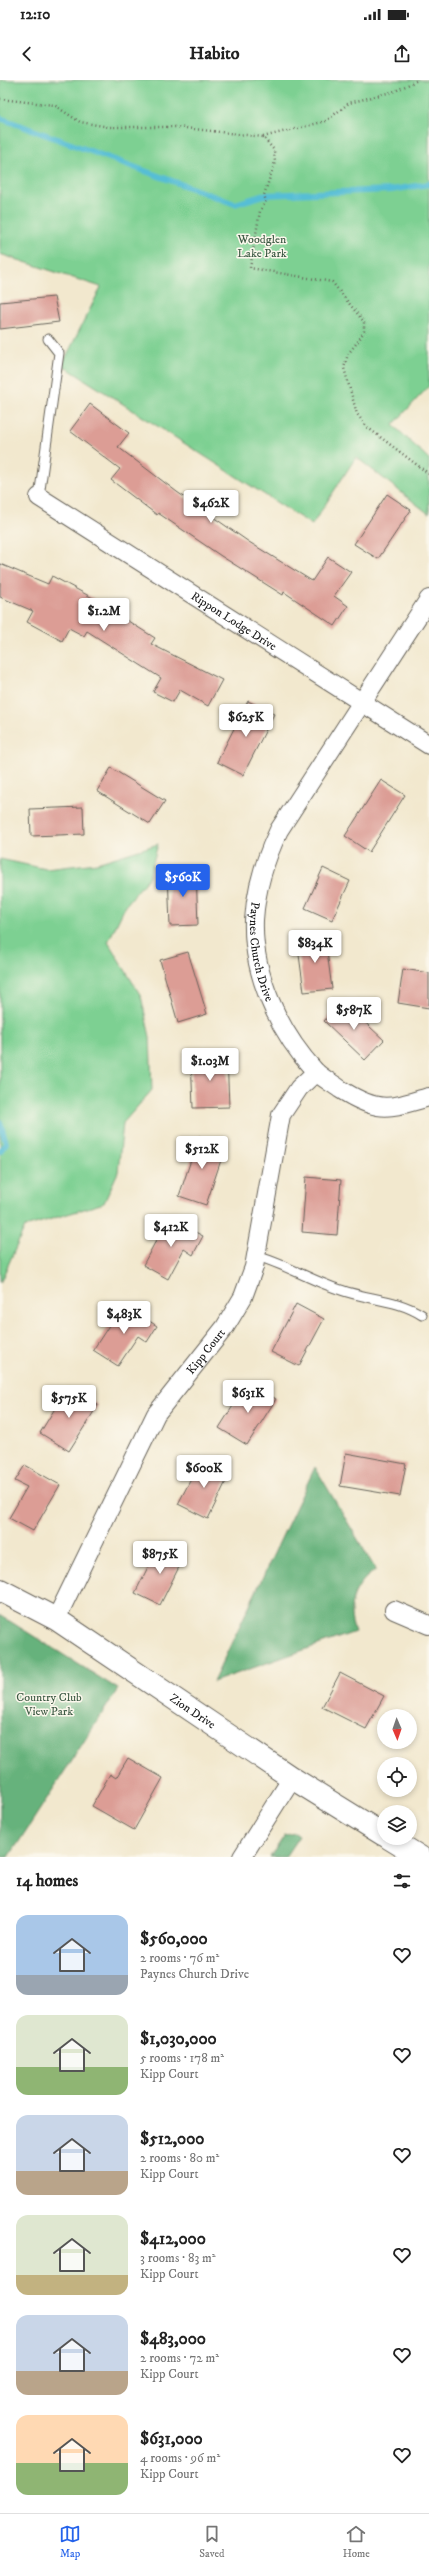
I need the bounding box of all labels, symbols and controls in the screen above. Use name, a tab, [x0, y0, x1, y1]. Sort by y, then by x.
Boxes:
text: 12:10	[20, 5, 50, 24]
icon: back	[16, 43, 38, 65]
text: Habito	[189, 43, 240, 65]
icon: share	[391, 43, 413, 65]
park label: Woodglen Lake Park	[237, 232, 287, 261]
pin: $462K	[183, 490, 239, 524]
text: $462K	[193, 495, 229, 511]
street label: Rippon Lodge Drive	[188, 588, 280, 654]
pin: $1.2M	[76, 598, 132, 632]
text: $1.2M	[87, 603, 121, 619]
pin: $625K	[218, 704, 274, 738]
text: $625K	[228, 709, 264, 725]
pin: $560K	[155, 864, 211, 898]
text: $560K	[165, 869, 201, 885]
street label: Paynes Church Drive	[246, 901, 277, 1004]
pin: $834K	[287, 930, 343, 964]
text: $834K	[297, 935, 333, 951]
pin: $587K	[326, 997, 382, 1031]
text: $587K	[336, 1002, 372, 1018]
pin: $1.03M	[177, 1048, 243, 1082]
text: $1.03M	[191, 1053, 229, 1069]
pin: $512K	[174, 1136, 230, 1170]
text: $512K	[185, 1141, 219, 1157]
pin: $412K	[143, 1214, 199, 1248]
text: $412K	[154, 1219, 188, 1235]
pin: $483K	[96, 1301, 152, 1335]
text: $483K	[106, 1306, 142, 1322]
street label: Kipp Court	[183, 1325, 228, 1377]
pin: $631K	[220, 1380, 276, 1414]
pin: $575K	[41, 1385, 97, 1419]
text: $631K	[232, 1385, 264, 1401]
text: $575K	[51, 1390, 87, 1406]
pin: $600K	[176, 1455, 232, 1489]
text: $600K	[186, 1460, 222, 1476]
pin: $875K	[132, 1541, 188, 1575]
text: $875K	[142, 1546, 178, 1562]
park label: Country Club View Park	[16, 1690, 82, 1719]
street label: Zion Drive	[167, 1690, 219, 1732]
north arrow	[377, 1709, 417, 1749]
map controls	[377, 1709, 417, 1845]
button: locate	[377, 1757, 417, 1797]
button: layers	[377, 1805, 417, 1845]
text: 14 homes	[16, 1870, 78, 1892]
icon: filters	[391, 1870, 413, 1892]
text: $560,000	[140, 1928, 208, 1950]
icon: home	[48, 1931, 96, 1979]
icon: heart	[391, 1944, 413, 1966]
text: 2 rooms · 76 m²	[140, 1950, 219, 1966]
text: Paynes Church Drive	[140, 1966, 249, 1982]
text: $1,030,000	[140, 2028, 217, 2050]
icon: home	[48, 2031, 96, 2079]
icon: heart	[391, 2044, 413, 2066]
text: 5 rooms · 178 m²	[140, 2050, 224, 2066]
text: Kipp Court	[140, 2066, 199, 2082]
text: $512,000	[140, 2128, 205, 2150]
icon: home	[48, 2131, 96, 2179]
icon: heart	[391, 2144, 413, 2166]
text: 2 rooms · 80 m²	[140, 2150, 219, 2166]
text: Kipp Court	[140, 2166, 199, 2182]
text: $412,000	[140, 2228, 206, 2250]
icon: home	[48, 2231, 96, 2279]
icon: heart	[391, 2244, 413, 2266]
text: 3 rooms · 83 m²	[140, 2250, 216, 2266]
text: Kipp Court	[140, 2266, 199, 2282]
text: $483,000	[140, 2328, 206, 2350]
icon: home	[48, 2331, 96, 2379]
icon: heart	[391, 2344, 413, 2366]
text: 2 rooms · 72 m²	[140, 2350, 219, 2366]
text: Kipp Court	[140, 2366, 199, 2382]
text: $631,000	[140, 2428, 203, 2450]
icon: home	[48, 2431, 96, 2479]
icon: heart	[391, 2444, 413, 2466]
text: 4 rooms · 96 m²	[140, 2450, 220, 2466]
text: Kipp Court	[140, 2466, 199, 2482]
tab: Map	[59, 2523, 81, 2561]
tab: Saved	[199, 2523, 225, 2561]
tab: Home	[343, 2523, 370, 2561]

